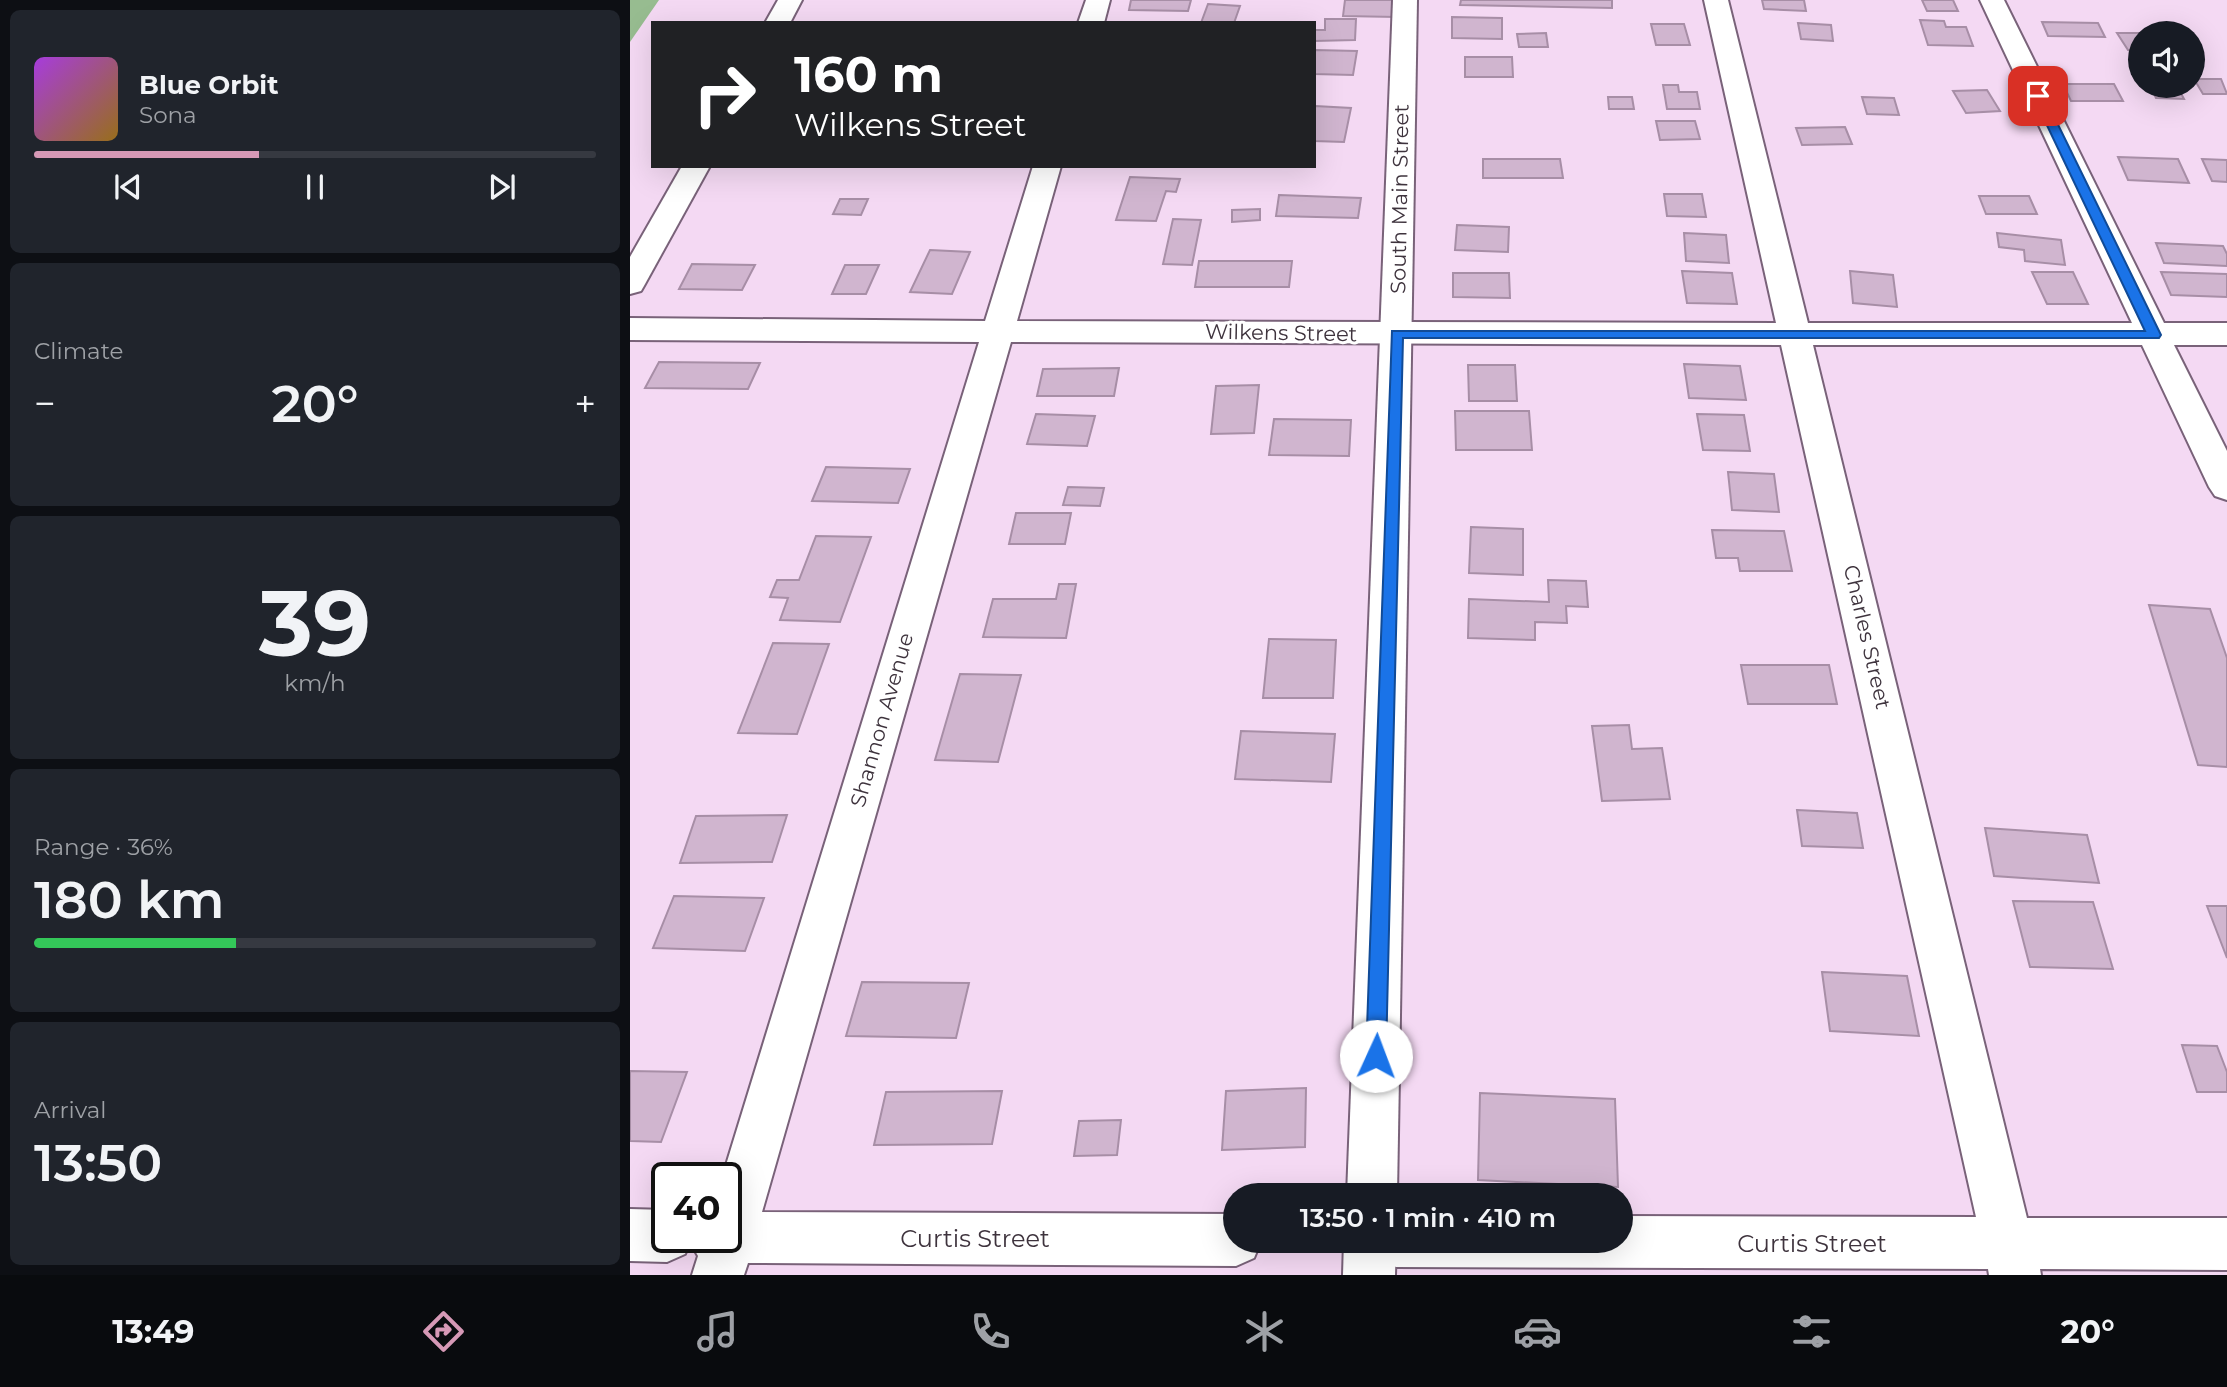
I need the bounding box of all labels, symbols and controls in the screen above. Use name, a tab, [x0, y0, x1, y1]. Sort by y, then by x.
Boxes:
map controls	[2128, 21, 2205, 98]
button: sound	[2128, 21, 2205, 98]
text: 160 m	[794, 45, 943, 104]
icon: right	[679, 49, 770, 140]
pin	[2008, 66, 2068, 126]
text: Blue Orbit	[139, 69, 278, 101]
icon: arrive	[2019, 77, 2057, 115]
text: Sona	[139, 101, 197, 129]
street label: South Main Street	[1385, 104, 1414, 294]
text: Wilkens Street	[794, 105, 1026, 144]
icon: previous	[109, 168, 147, 206]
icon: pause	[296, 168, 334, 206]
icon: next	[483, 168, 521, 206]
street label: Wilkens Street	[1205, 319, 1357, 346]
text: Climate	[34, 337, 123, 365]
text: 20°	[271, 372, 359, 435]
text: −	[34, 380, 56, 427]
text: +	[574, 380, 596, 427]
street label: Charles Street	[1839, 562, 1896, 711]
text: 39	[259, 568, 371, 679]
street label: Shannon Avenue	[845, 630, 918, 810]
text: km/h	[284, 669, 346, 697]
text: Range · 36%	[34, 833, 173, 861]
text: 180 km	[34, 868, 225, 931]
position arrow	[1339, 1019, 1413, 1093]
text: Arrival	[34, 1096, 107, 1124]
text: 13:50	[34, 1131, 162, 1194]
speed limit sign: 40	[651, 1162, 742, 1253]
text: 13:50 · 1 min · 410 m	[1300, 1202, 1556, 1234]
street label: Curtis Street	[900, 1224, 1050, 1253]
street label: Curtis Street	[1737, 1229, 1887, 1258]
icon: directions	[419, 1307, 468, 1356]
icon: music	[693, 1307, 742, 1356]
icon: phone	[966, 1307, 1015, 1356]
icon: climate	[1240, 1307, 1289, 1356]
icon: car	[1513, 1307, 1562, 1356]
icon: filters	[1787, 1307, 1836, 1356]
text: 13:49	[112, 1312, 195, 1351]
text: 20°	[2061, 1312, 2115, 1351]

